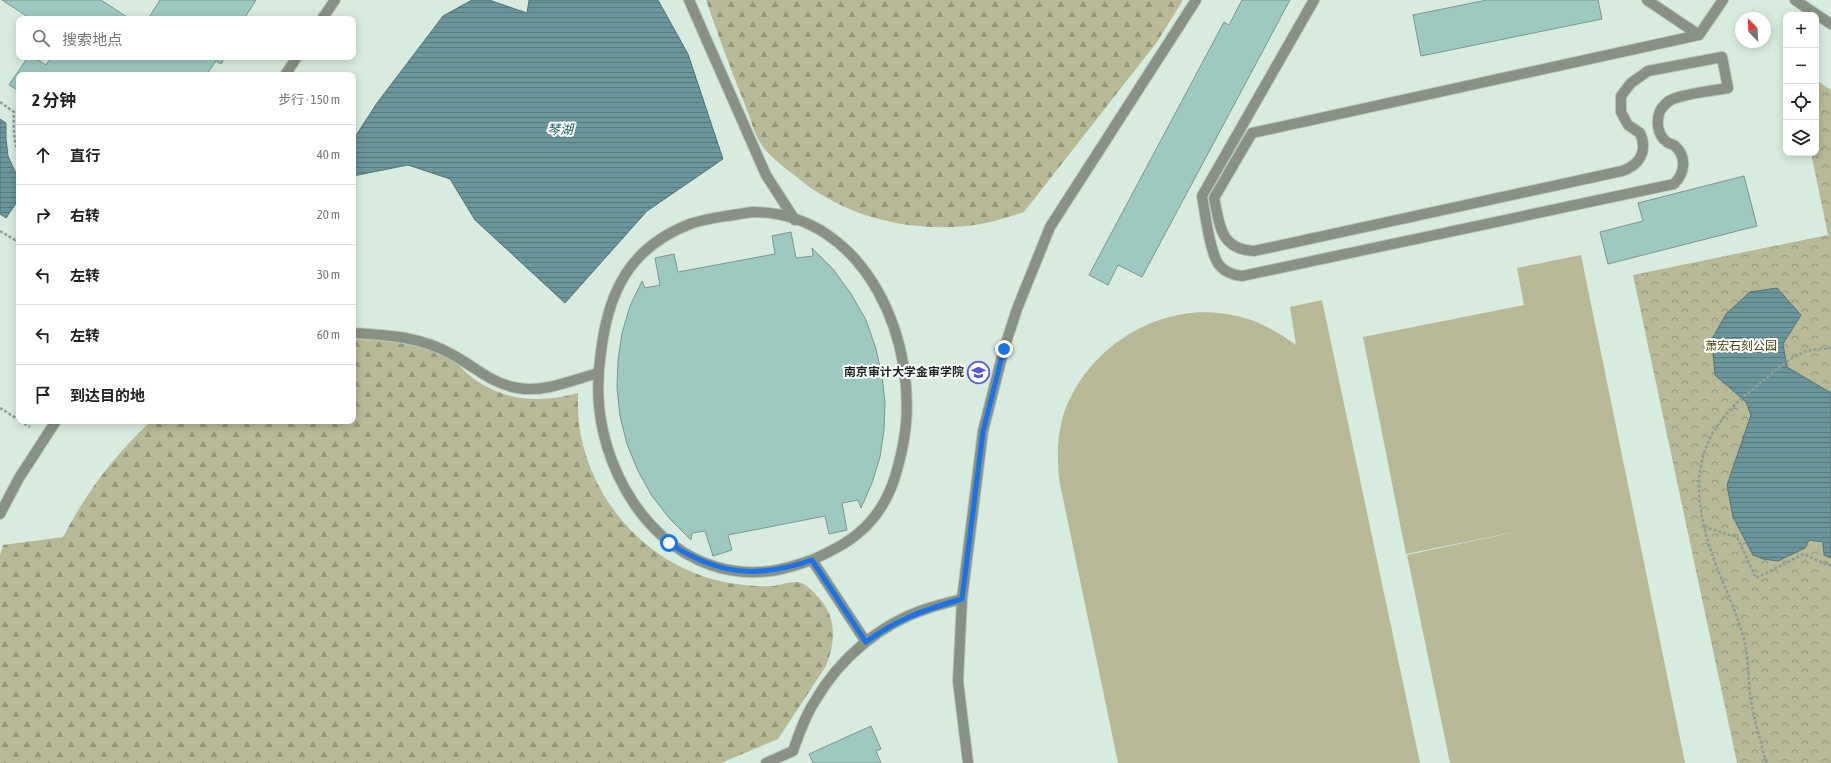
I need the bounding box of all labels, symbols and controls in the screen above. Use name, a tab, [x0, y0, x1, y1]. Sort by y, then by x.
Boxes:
north arrow	[1735, 12, 1771, 48]
map controls	[1783, 12, 1819, 156]
button: +	[1783, 12, 1819, 48]
search box	[16, 16, 356, 60]
icon: search	[30, 27, 52, 49]
text: 搜索地点	[62, 31, 122, 48]
button: −	[1783, 48, 1819, 84]
button: locate	[1783, 84, 1819, 120]
text: 2 分钟	[32, 90, 76, 110]
text: 步行 · 150 m	[278, 92, 340, 107]
button: layers	[1783, 120, 1819, 156]
water label: 琴湖	[547, 122, 575, 137]
icon: ahead	[32, 144, 54, 166]
text: 直行	[70, 147, 100, 164]
text: 40 m	[317, 147, 340, 162]
icon: right	[32, 204, 54, 226]
text: 右转	[70, 207, 100, 224]
text: 20 m	[317, 207, 340, 222]
icon: left	[32, 264, 54, 286]
text: 左转	[70, 267, 100, 284]
text: 30 m	[317, 267, 340, 282]
icon: left	[32, 324, 54, 346]
text: 左转	[70, 327, 100, 344]
text: 60 m	[317, 327, 340, 342]
park label: 萧宏石刻公园	[1705, 339, 1777, 353]
route end	[995, 340, 1013, 358]
school or university icon: 南京审计大学金审学院	[966, 359, 992, 385]
place label: 南京审计大学金审学院	[844, 365, 964, 379]
icon: arrive	[32, 384, 54, 406]
text: 到达目的地	[70, 387, 145, 404]
route start	[660, 534, 678, 552]

